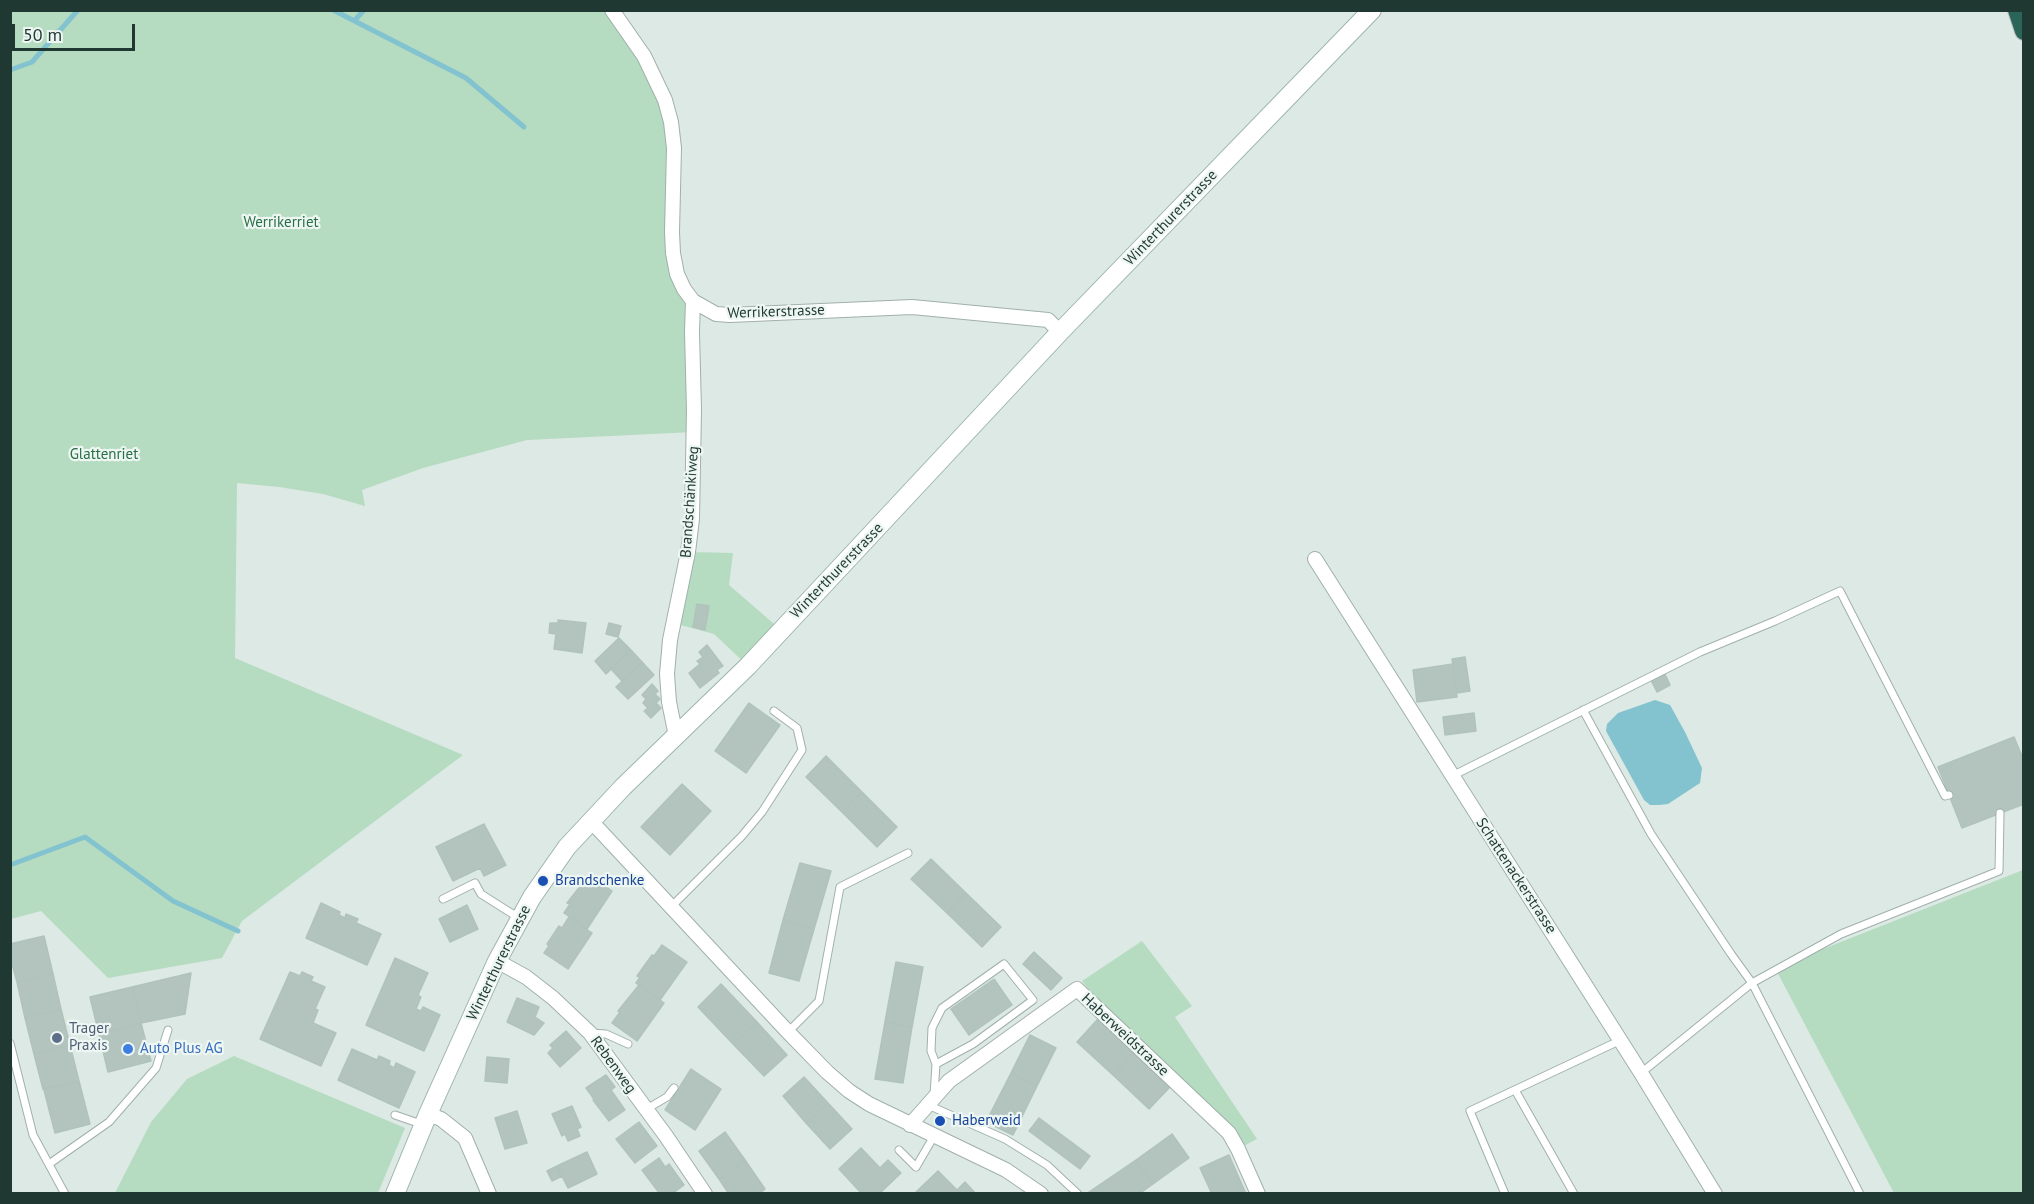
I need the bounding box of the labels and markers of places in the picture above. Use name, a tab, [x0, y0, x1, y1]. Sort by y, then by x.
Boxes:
place label: Brandschenke	[555, 872, 644, 890]
marker: Brandschenke	[536, 874, 550, 888]
place label: Trager Praxis	[69, 1020, 109, 1055]
marker: Trager Praxis	[50, 1031, 64, 1045]
place label: Auto Plus AG	[140, 1040, 223, 1058]
marker: Auto Plus AG	[121, 1042, 135, 1056]
place label: Haberweid	[952, 1112, 1021, 1130]
marker: Haberweid	[933, 1114, 947, 1128]

